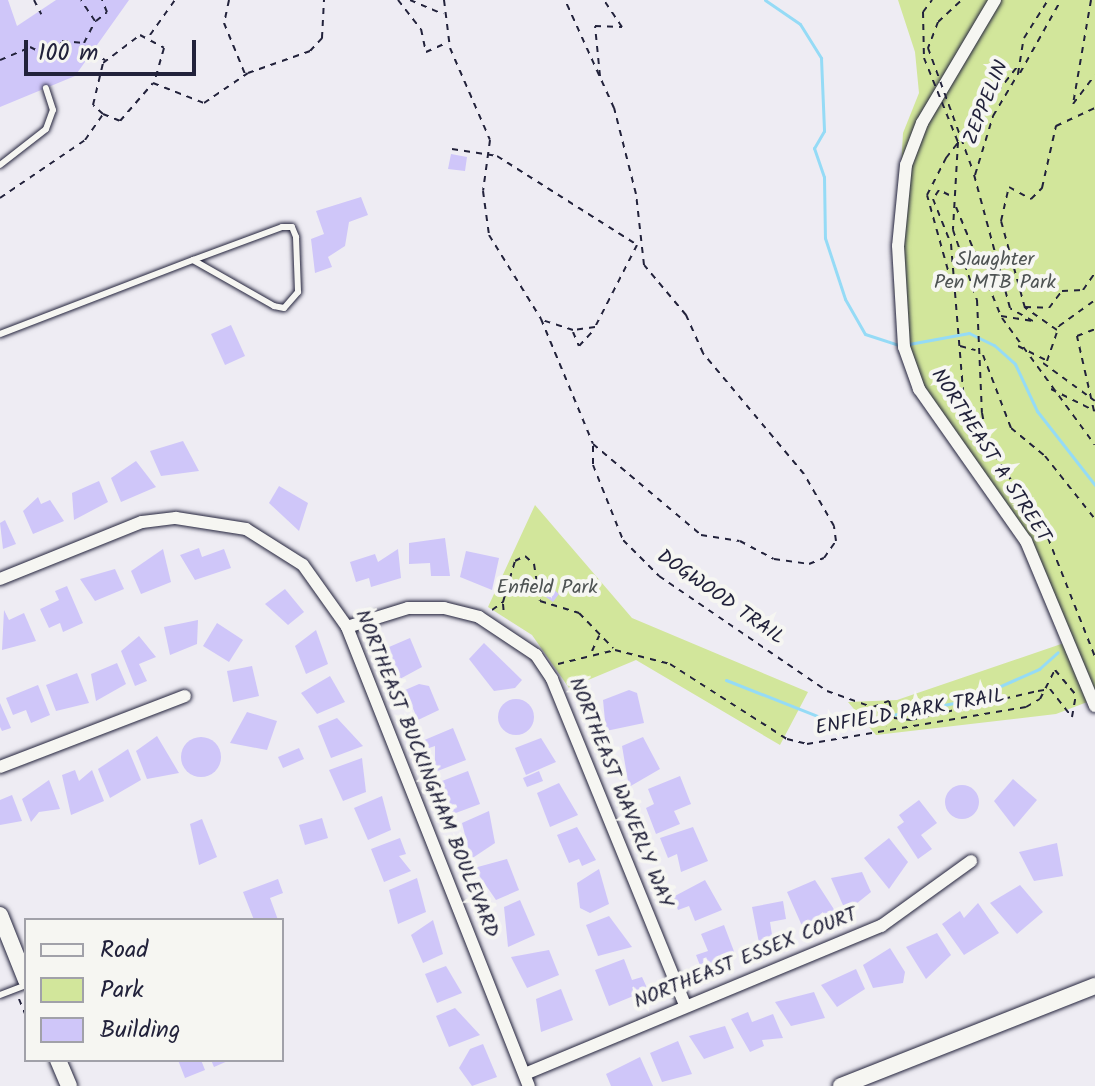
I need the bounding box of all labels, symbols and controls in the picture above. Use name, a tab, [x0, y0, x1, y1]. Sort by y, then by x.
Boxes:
scale bar	[28, 24, 200, 74]
text: 100 m	[38, 34, 98, 73]
street label: ZEPPELIN	[959, 58, 1015, 148]
park label: Slaughter Pen MTB Park	[934, 249, 1056, 296]
street label: NORTHEAST A STREET	[925, 365, 1055, 547]
street label: DOGWOOD TRAIL	[652, 545, 788, 651]
park label: Enfield Park	[496, 576, 598, 600]
street label: NORTHEAST BUCKINGHAM BOULEVARD	[349, 607, 503, 941]
street label: NORTHEAST WAVERLY WAY	[563, 674, 677, 912]
street label: ENFIELD PARK TRAIL	[814, 685, 1006, 741]
street label: NORTHEAST ESSEX COURT	[631, 903, 861, 1015]
legend	[24, 918, 284, 1062]
text: Road	[100, 931, 148, 970]
text: Park	[100, 971, 144, 1010]
text: Building	[100, 1011, 180, 1050]

